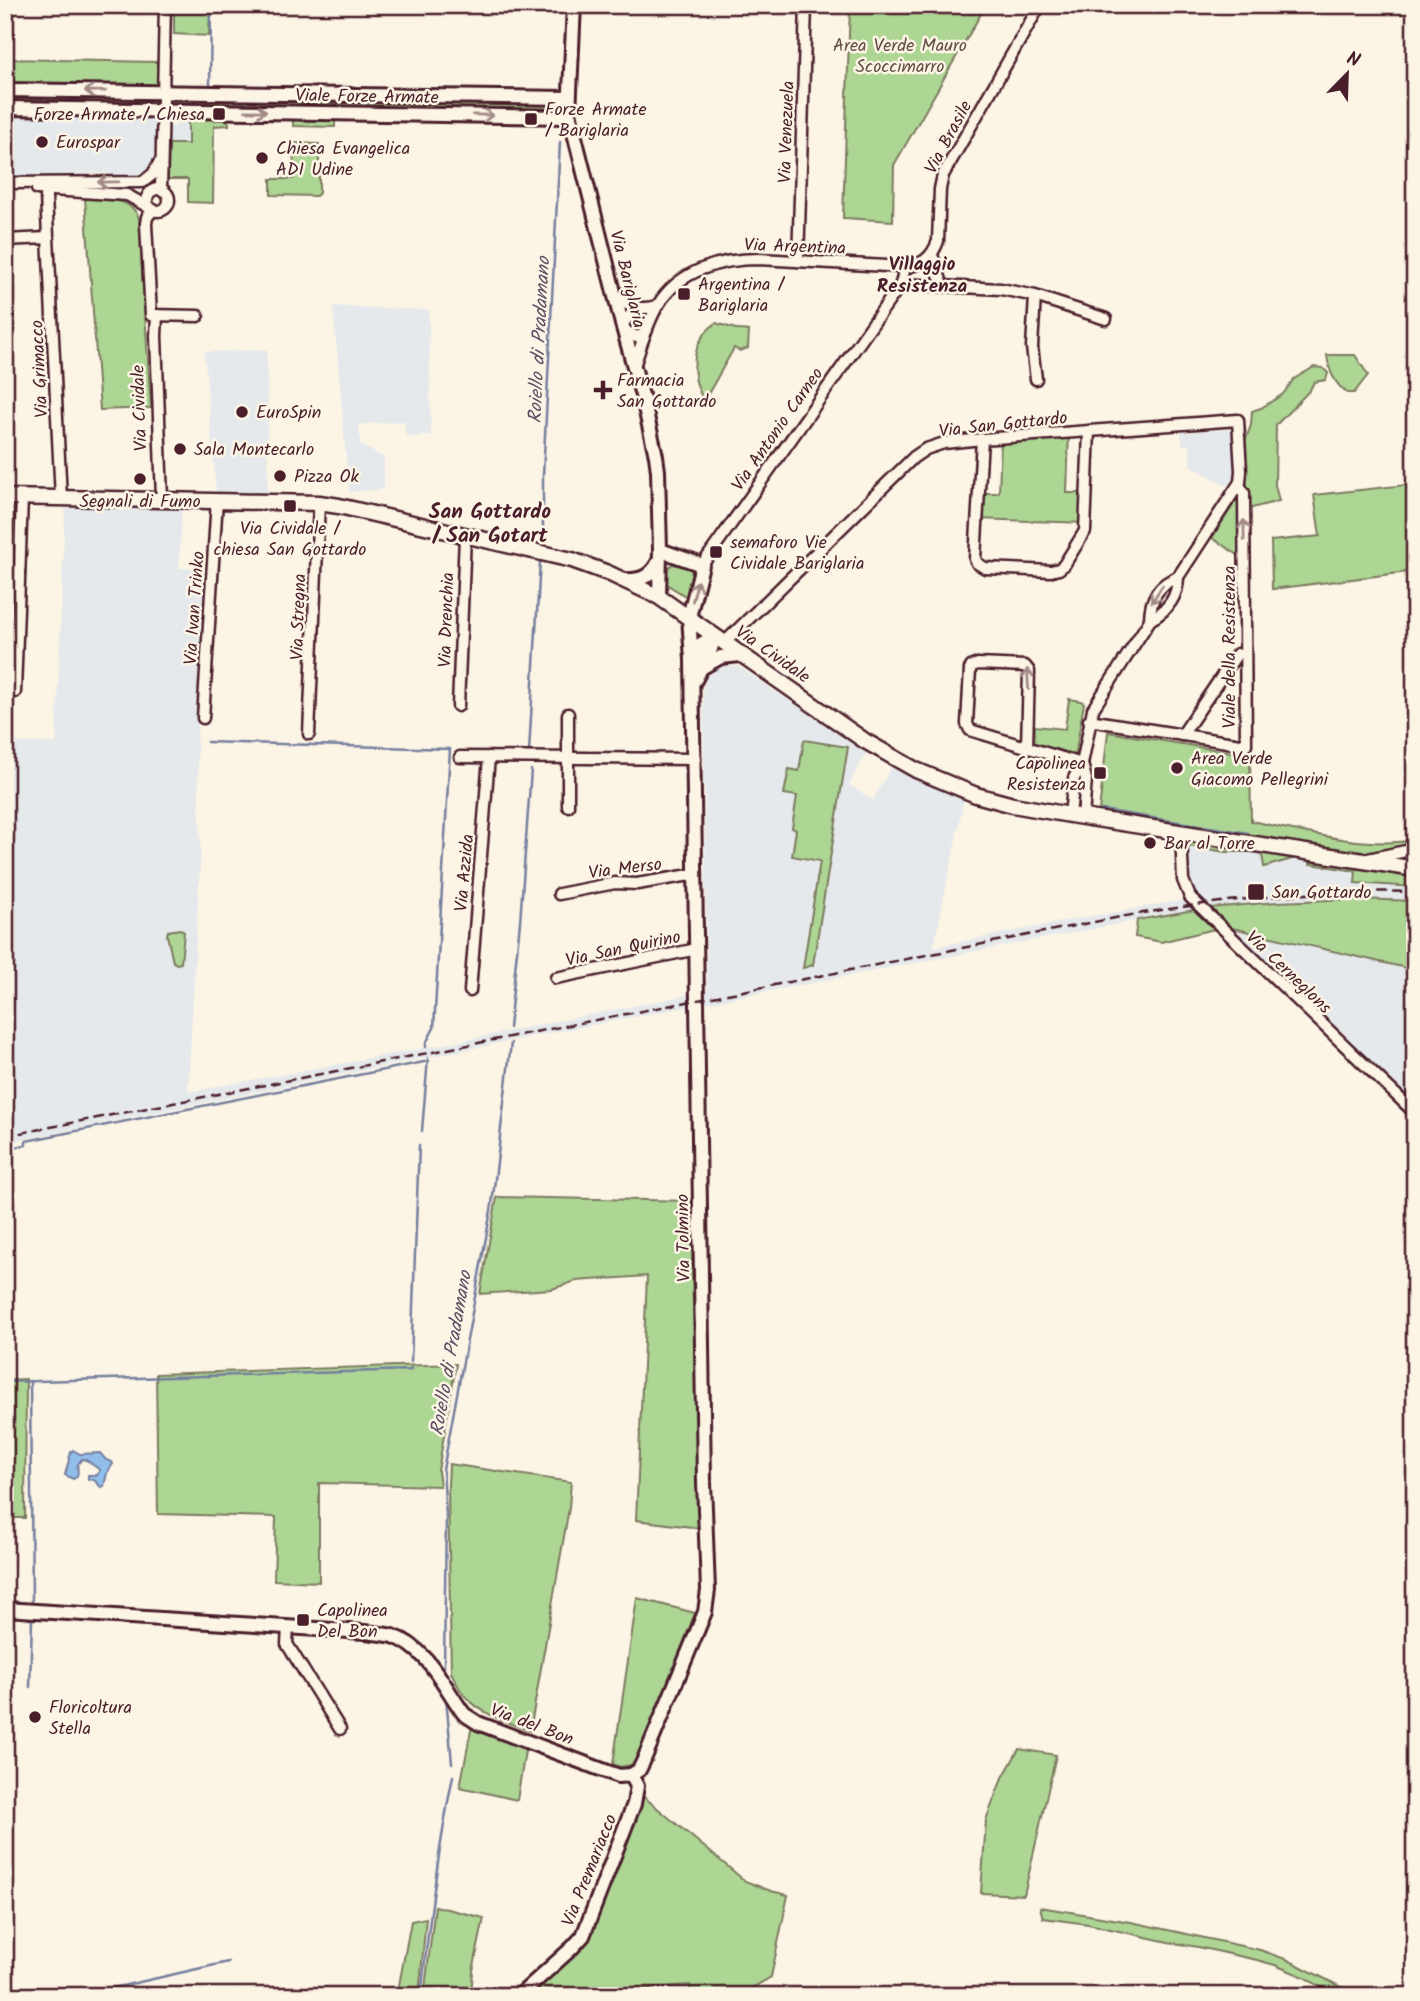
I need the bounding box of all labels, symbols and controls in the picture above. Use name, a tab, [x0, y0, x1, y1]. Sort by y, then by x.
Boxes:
park label: Area Verde Mauro Scoccimarro	[833, 32, 967, 82]
north arrow	[1312, 38, 1382, 108]
text: N	[1341, 44, 1364, 76]
street label: Via Venezuela	[771, 80, 804, 184]
street label: Viale Forze Armate	[295, 82, 439, 113]
one-way arrow	[84, 84, 107, 98]
place label: Forze Armate / Bariglaria	[545, 96, 647, 146]
street label: Via Brasile	[918, 96, 981, 180]
place label: Forze Armate / Chiesa	[34, 101, 205, 130]
one-way arrow	[244, 105, 267, 118]
marker: Forze Armate / Chiesa	[211, 106, 227, 122]
one-way arrow	[471, 108, 494, 122]
marker: Forze Armate / Bariglaria	[523, 111, 539, 127]
place label: Eurospar	[56, 129, 121, 158]
marker: Eurospar	[34, 134, 50, 150]
place label: Chiesa Evangelica ADI Udine	[276, 135, 410, 185]
marker: Chiesa Evangelica ADI Udine	[254, 150, 270, 166]
one-way arrow	[97, 175, 120, 189]
street label: Via Bariglaria	[600, 227, 653, 331]
street label: Via Argentina	[743, 231, 846, 264]
district label: Villaggio Resistenza	[877, 250, 968, 302]
water label: Roiello di Pradamano	[521, 255, 559, 424]
place label: Argentina / Bariglaria	[698, 271, 786, 321]
marker: Argentina / Bariglaria	[676, 286, 692, 302]
street label: Via Grimacco	[23, 319, 58, 418]
street label: Via Antonio Carneo	[725, 362, 832, 498]
street label: Via Cividale	[125, 364, 156, 452]
place label: Farmacia San Gottardo	[617, 367, 716, 417]
marker: Farmacia San Gottardo	[595, 382, 611, 398]
place label: EuroSpin	[256, 399, 321, 428]
marker: EuroSpin	[234, 404, 250, 420]
street label: Via San Gottardo	[938, 404, 1069, 447]
place label: Sala Montecarlo	[194, 436, 314, 465]
marker: Sala Montecarlo	[172, 441, 188, 457]
place label: Pizza Ok	[294, 463, 360, 492]
marker: Pizza Ok	[272, 468, 288, 484]
marker: Segnali di Fumo	[132, 471, 148, 487]
place label: Segnali di Fumo	[79, 488, 201, 517]
district label: San Gottardo / San Gotart	[429, 496, 552, 553]
marker: Via Cividale / chiesa San Gottardo	[282, 498, 298, 514]
place label: Via Cividale / chiesa San Gottardo	[214, 515, 366, 565]
one-way arrow	[1237, 519, 1251, 542]
place label: semaforo Vie Cividale Bariglaria	[730, 529, 864, 579]
marker: semaforo Vie Cividale Bariglaria	[708, 544, 724, 560]
street label: Via Ivan Trinko	[177, 550, 214, 666]
street label: Viale della Resistenza	[1216, 566, 1245, 728]
street label: Via Drenchia	[431, 572, 464, 668]
street label: Via Stregna	[283, 573, 316, 661]
one-way arrow	[689, 580, 702, 603]
one-way arrow	[1150, 583, 1164, 603]
street label: Via Cividale	[728, 619, 816, 692]
one-way arrow	[1021, 668, 1034, 691]
place label: Area Verde Giacomo Pellegrini	[1191, 745, 1329, 795]
place label: Capolinea Resistenza	[1007, 750, 1086, 800]
marker: Area Verde Giacomo Pellegrini	[1169, 760, 1185, 776]
marker: Capolinea Resistenza	[1092, 765, 1108, 781]
place label: Bar al Torre	[1164, 830, 1255, 859]
street label: Via Azzida	[448, 833, 483, 913]
marker: Bar al Torre	[1142, 835, 1158, 851]
street label: Via Merso	[587, 851, 663, 888]
place label: San Gottardo	[1272, 879, 1371, 908]
marker: San Gottardo	[1246, 882, 1266, 902]
street label: Via San Quirino	[563, 923, 683, 976]
street label: Via Cerneglons	[1238, 924, 1338, 1022]
street label: Via Tolmino	[669, 1194, 700, 1282]
water label: Roiello di Pradamano	[423, 1267, 481, 1438]
place label: Capolinea Del Bon	[317, 1597, 388, 1647]
marker: Capolinea Del Bon	[295, 1612, 311, 1628]
place label: Floricoltura Stella	[49, 1694, 132, 1744]
street label: Via del Bon	[485, 1696, 577, 1755]
marker: Floricoltura Stella	[27, 1709, 43, 1725]
street label: Via Premariacco	[555, 1810, 626, 1931]

